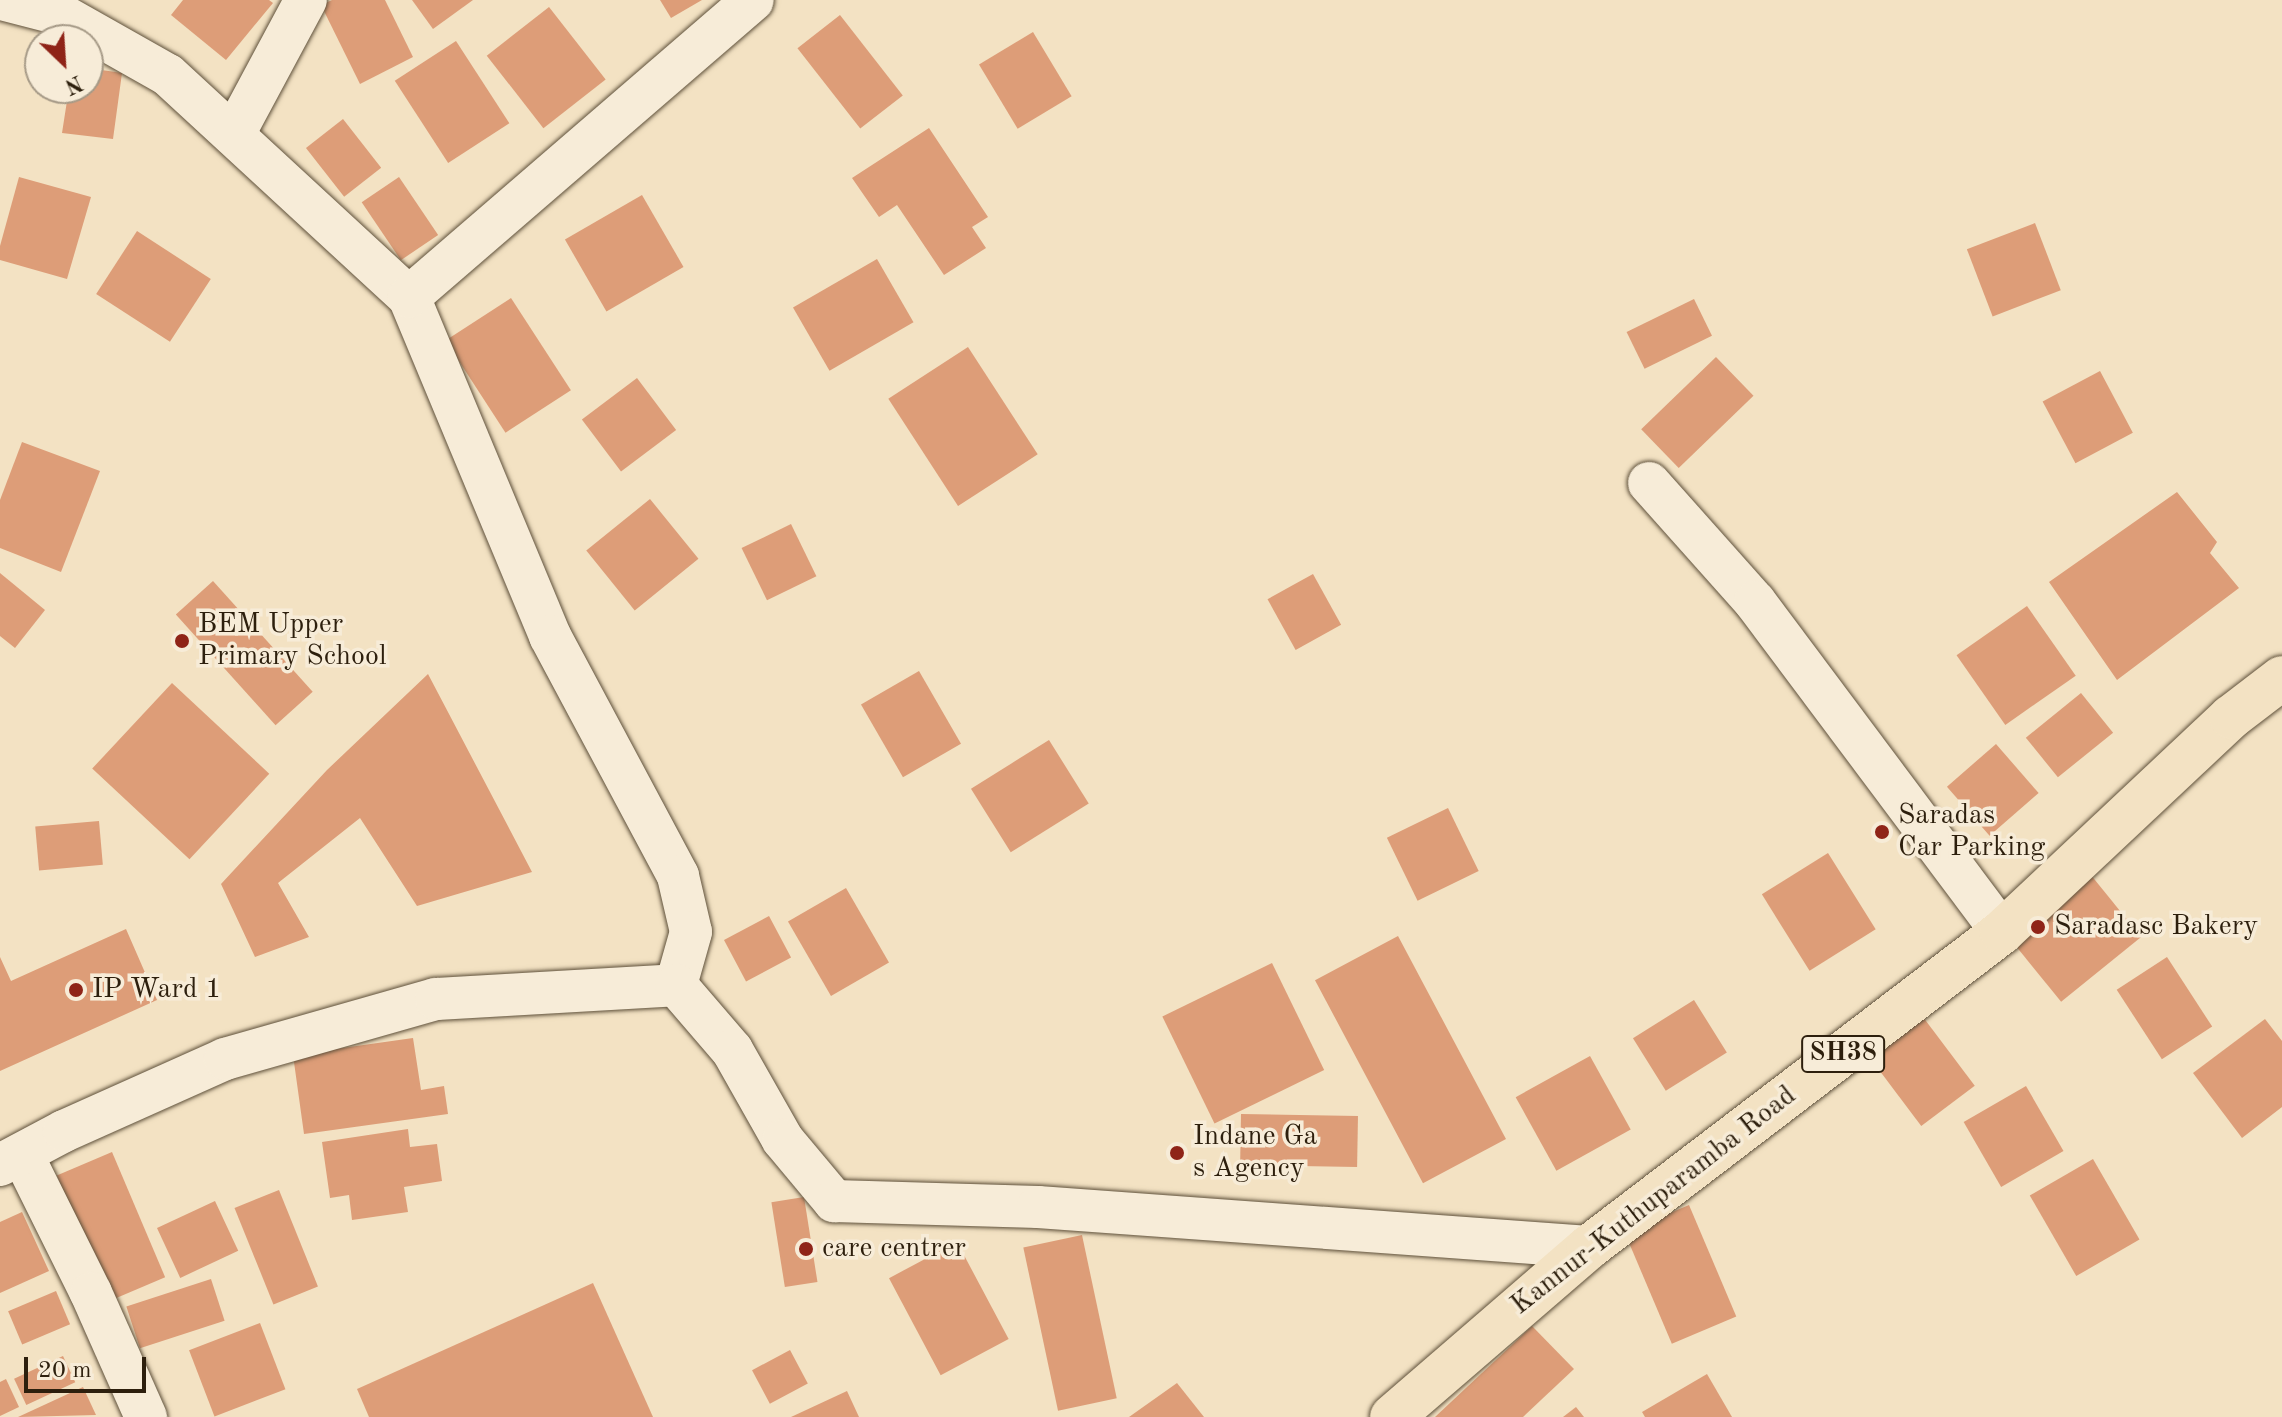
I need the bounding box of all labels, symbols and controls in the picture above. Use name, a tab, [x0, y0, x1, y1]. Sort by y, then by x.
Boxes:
north arrow	[24, 24, 104, 104]
text: N	[61, 70, 86, 97]
place label: BEM Upper Primary School	[198, 608, 386, 674]
marker: BEM Upper Primary School	[173, 632, 191, 650]
place label: Saradas Car Parking	[1898, 799, 2045, 865]
marker: Saradas Car Parking	[1873, 823, 1891, 841]
place label: Saradasc Bakery	[2054, 910, 2258, 944]
marker: Saradasc Bakery	[2029, 918, 2047, 936]
place label: IP Ward 1	[92, 973, 222, 1007]
marker: IP Ward 1	[67, 981, 85, 999]
road number: SH38	[1801, 1032, 1885, 1076]
street label: Kannur-Kuthuparamba Road	[1505, 1079, 1803, 1323]
place label: Indane Ga s Agency	[1193, 1120, 1317, 1186]
marker: Indane Ga s Agency	[1168, 1144, 1186, 1162]
place label: care centrer	[822, 1232, 966, 1266]
marker: care centrer	[797, 1240, 815, 1258]
scale bar	[28, 1341, 150, 1391]
text: 20 m	[38, 1359, 92, 1383]

